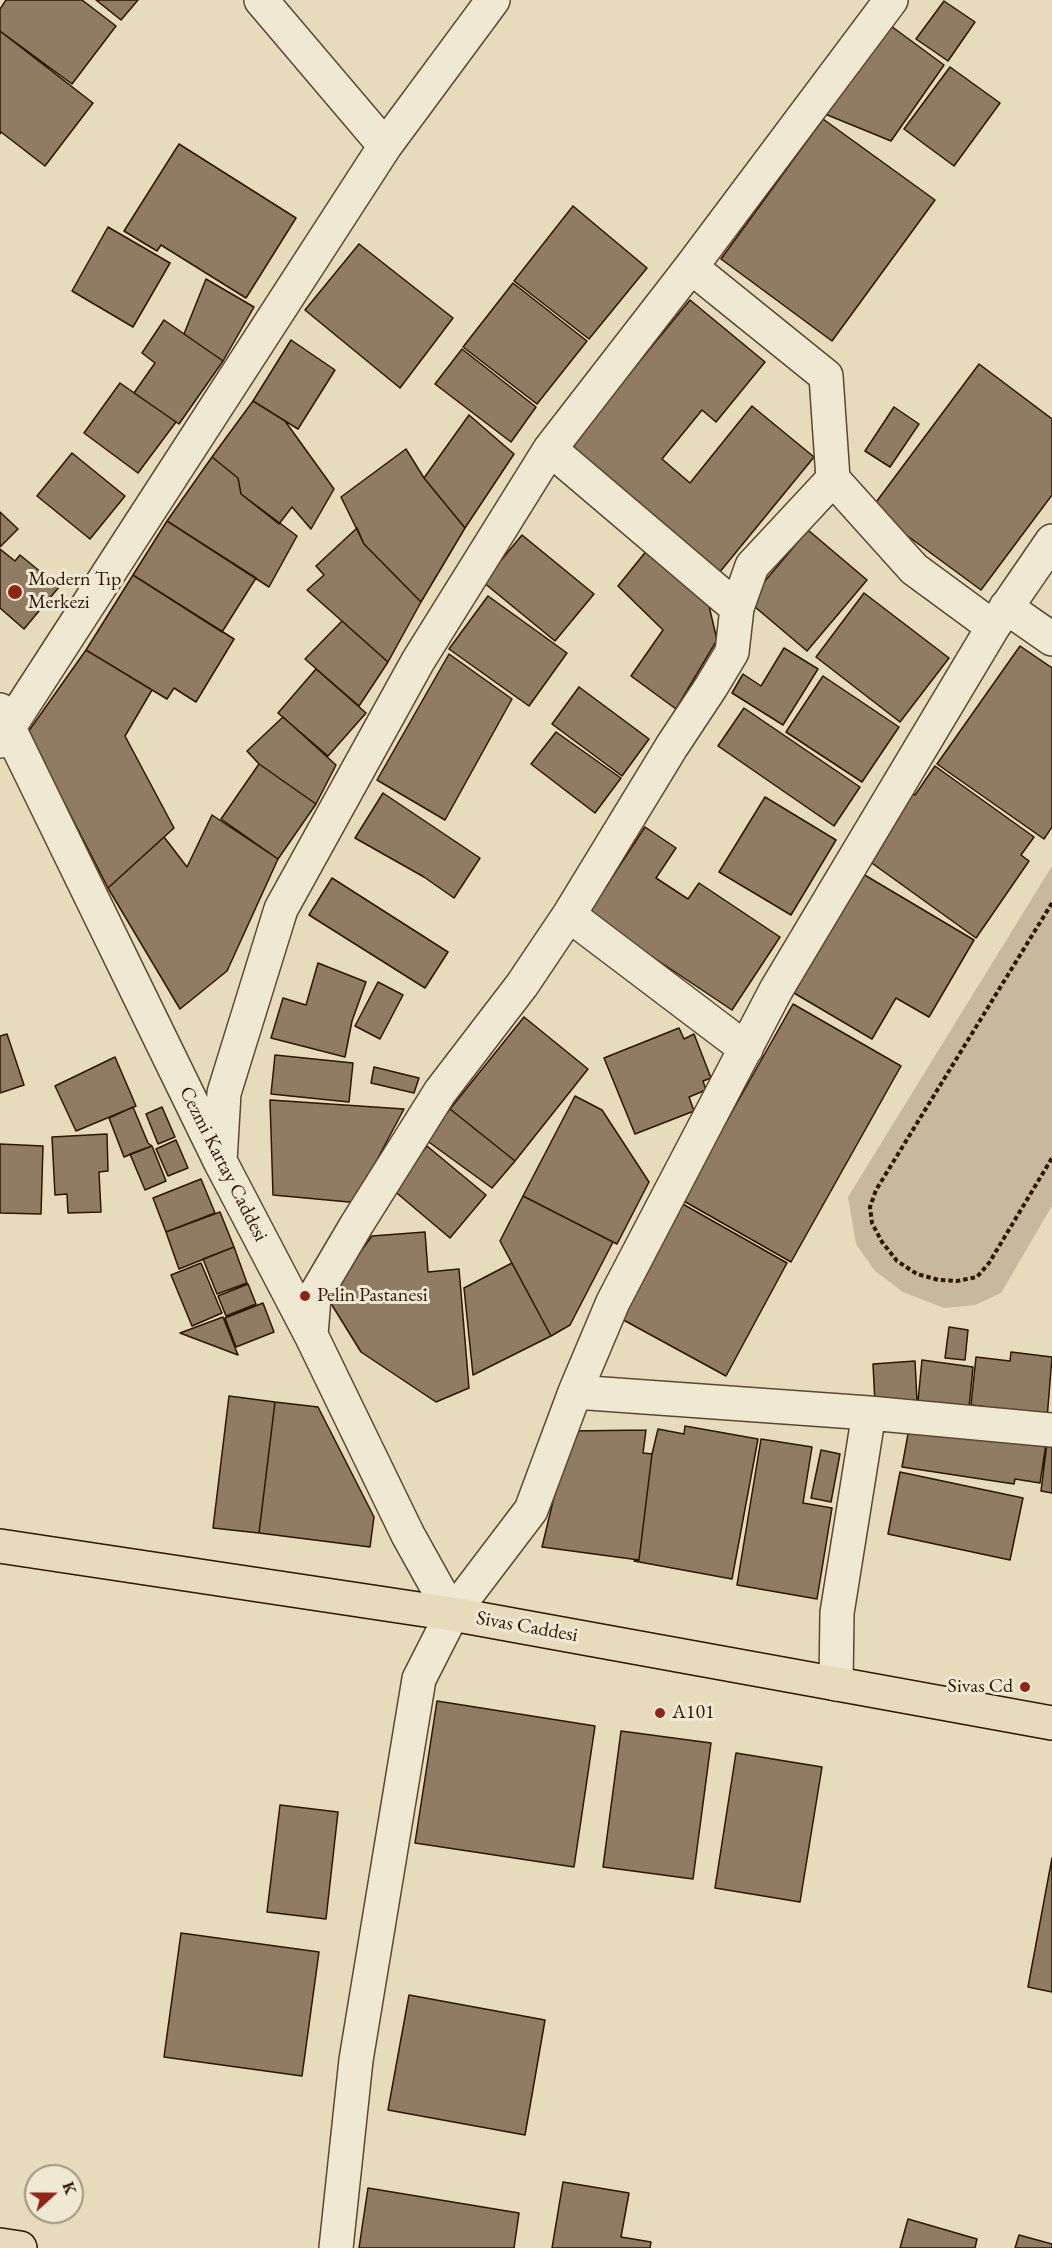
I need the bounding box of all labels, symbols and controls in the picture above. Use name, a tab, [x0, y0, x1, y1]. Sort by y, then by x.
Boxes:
place label: Modern Tıp Merkezi	[28, 568, 121, 615]
marker: Modern Tıp Merkezi	[6, 583, 24, 601]
street label: Cezmi Kartay Caddesi	[174, 1083, 272, 1245]
place label: Pelin Pastanesi	[317, 1284, 428, 1308]
marker: Pelin Pastanesi	[298, 1289, 312, 1303]
street label: Sivas Caddesi	[474, 1606, 580, 1648]
place label: Sivas Cd	[948, 1675, 1013, 1699]
marker: Sivas Cd	[1018, 1680, 1032, 1694]
place label: A101	[672, 1701, 715, 1725]
marker: A101	[653, 1706, 667, 1720]
north arrow	[24, 2164, 84, 2224]
text: K	[57, 2179, 81, 2198]

